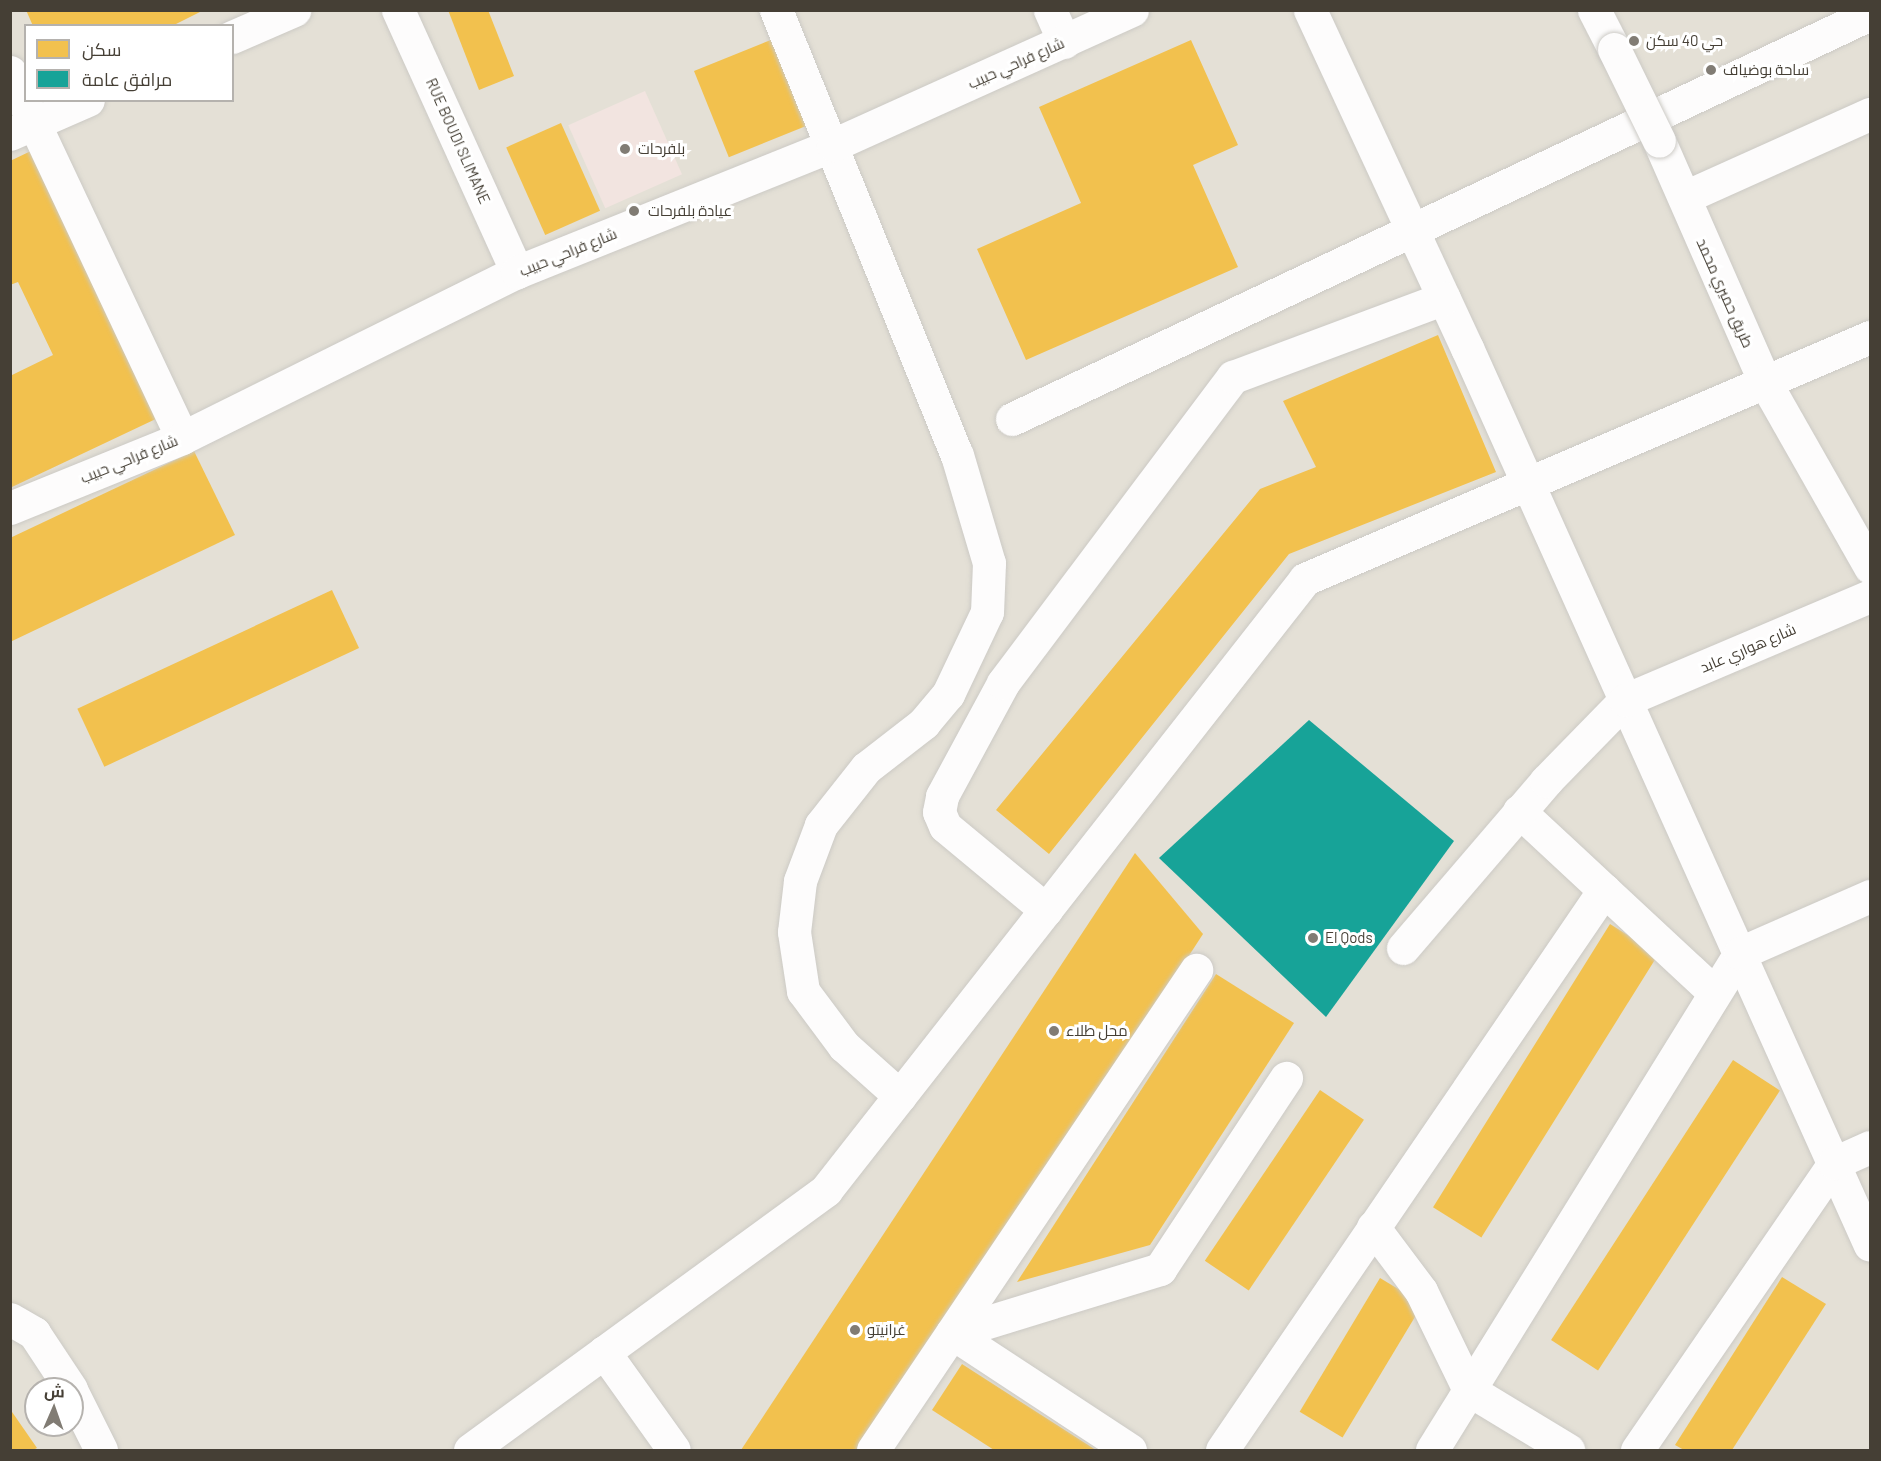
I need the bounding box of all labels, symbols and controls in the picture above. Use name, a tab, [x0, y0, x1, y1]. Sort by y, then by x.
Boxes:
legend	[24, 24, 234, 102]
place label: حي 40 سكن	[1646, 32, 1723, 50]
street label: شارع فراحي حبيب	[965, 34, 1067, 92]
marker: حي 40 سكن	[1627, 34, 1641, 48]
text: سكن	[82, 38, 121, 60]
place label: ساحة بوضياف	[1723, 61, 1809, 79]
marker: ساحة بوضياف	[1704, 63, 1718, 77]
text: مرافق عامة	[82, 68, 172, 90]
street label: RUE BOUDI SLIMANE	[422, 75, 494, 207]
marker: بلفرحات	[616, 140, 634, 158]
place label: بلفرحات	[638, 140, 685, 158]
marker: عيادة بلفرحات	[625, 202, 643, 220]
place label: عيادة بلفرحات	[648, 202, 732, 220]
street label: شارع فراحي حبيب	[517, 224, 619, 280]
street label: طريق حميري محمد	[1693, 235, 1757, 351]
street label: شارع فراحي حبيب	[78, 431, 180, 487]
street label: شارع هواري عابد	[1697, 620, 1799, 676]
place label: El Qods	[1325, 929, 1373, 947]
marker: El Qods	[1306, 931, 1320, 945]
place label: محل طلاء	[1066, 1022, 1128, 1040]
marker: محل طلاء	[1047, 1024, 1061, 1038]
place label: غرانيتو	[867, 1321, 906, 1339]
marker: غرانيتو	[848, 1323, 862, 1337]
north arrow	[24, 1377, 84, 1437]
text: ش	[44, 1381, 65, 1400]

